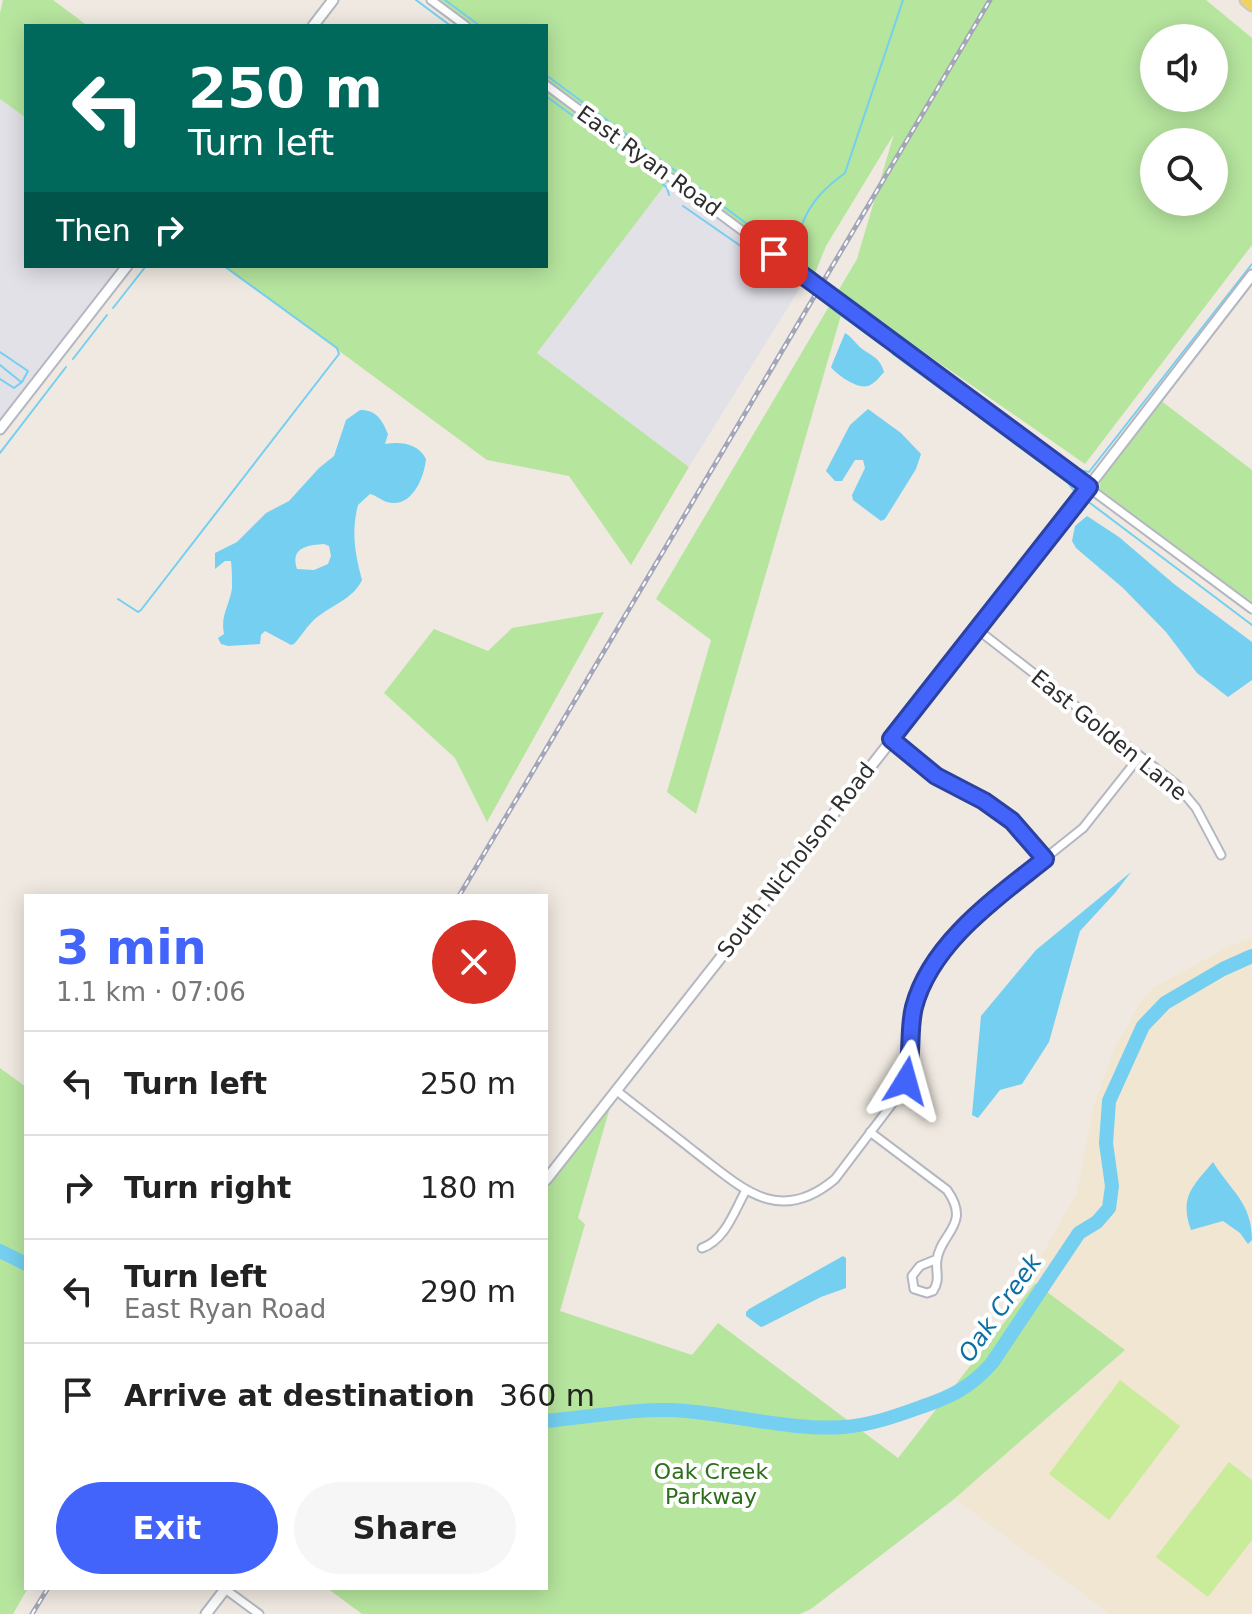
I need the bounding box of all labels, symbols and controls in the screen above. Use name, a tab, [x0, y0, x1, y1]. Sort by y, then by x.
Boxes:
map controls	[1140, 24, 1228, 216]
button: sound	[1140, 24, 1228, 112]
text: 250 m	[188, 55, 383, 120]
icon: left	[56, 56, 160, 160]
street label: East Ryan Road	[572, 101, 726, 221]
text: Turn left	[188, 122, 334, 163]
button: search	[1140, 128, 1228, 216]
icon: right	[147, 208, 191, 252]
text: Then	[56, 213, 131, 248]
pin	[740, 220, 808, 288]
icon: arrive	[752, 232, 796, 276]
street label: East Golden Lane	[1026, 665, 1192, 805]
street label: South Nicholson Road	[712, 758, 880, 962]
text: 3 min	[56, 919, 207, 975]
button: close	[432, 920, 516, 1004]
text: 1.1 km · 07:06	[56, 977, 246, 1007]
position arrow	[864, 1039, 948, 1123]
icon: left	[56, 1061, 100, 1105]
text: Turn left	[124, 1066, 267, 1101]
text: 250 m	[420, 1066, 516, 1101]
icon: right	[56, 1165, 100, 1209]
text: Turn right	[124, 1170, 291, 1205]
text: 180 m	[420, 1170, 516, 1205]
water label: Oak Creek	[953, 1248, 1048, 1367]
text: Turn left	[124, 1259, 267, 1294]
icon: left	[56, 1269, 100, 1313]
text: 290 m	[420, 1274, 516, 1309]
text: East Ryan Road	[124, 1294, 326, 1324]
icon: arrive	[56, 1373, 100, 1417]
text: Arrive at destination	[124, 1378, 475, 1413]
text: 360 m	[499, 1378, 595, 1413]
park label: Oak Creek Parkway	[654, 1459, 768, 1509]
button: Exit	[56, 1482, 278, 1574]
button: Share	[294, 1482, 516, 1574]

